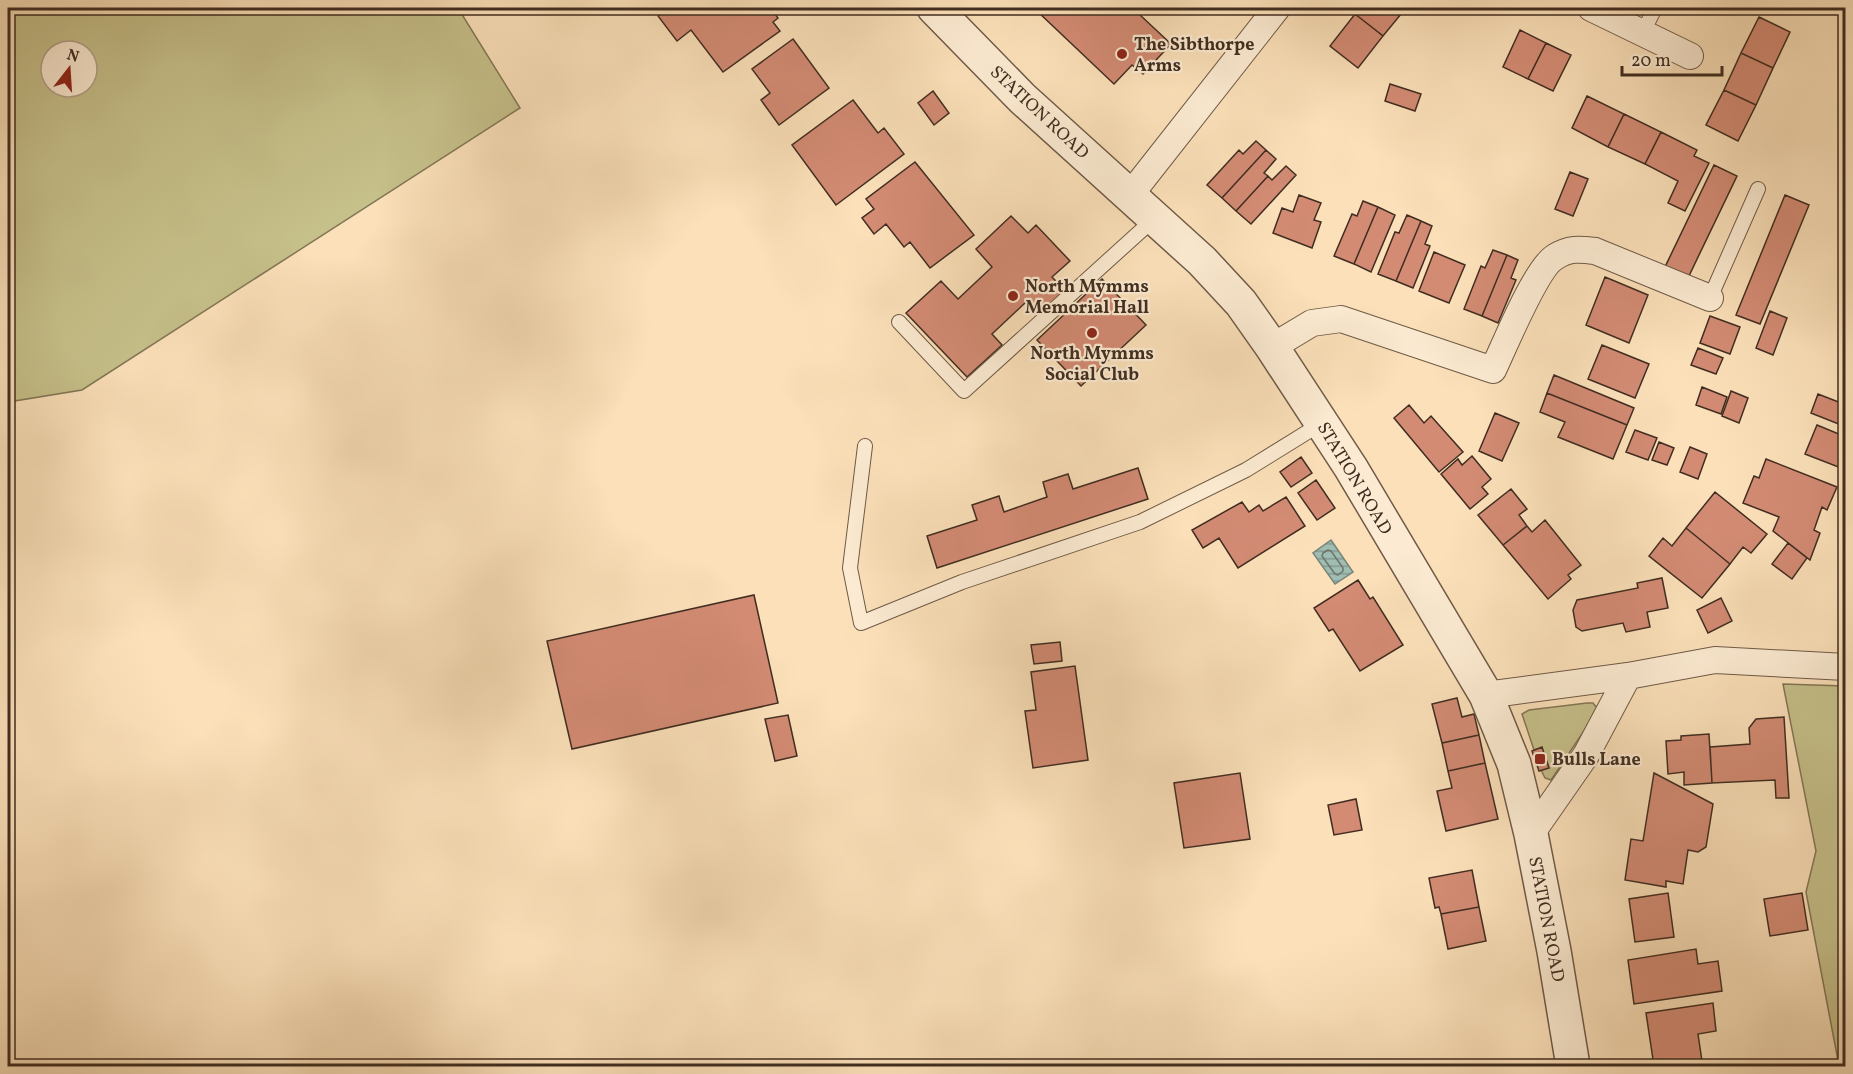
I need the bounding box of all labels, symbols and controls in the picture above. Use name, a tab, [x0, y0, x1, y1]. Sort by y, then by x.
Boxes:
place label: The Sibthorpe Arms	[1134, 33, 1254, 79]
north arrow	[39, 39, 99, 99]
scale bar	[1622, 39, 1722, 77]
text: N	[64, 44, 82, 69]
marker: The Sibthorpe Arms	[1115, 47, 1129, 61]
text: 20 m	[1631, 49, 1671, 74]
street label: STATION ROAD	[984, 61, 1094, 166]
place label: North Mymms Memorial Hall	[1025, 275, 1149, 321]
marker: North Mymms Memorial Hall	[1006, 289, 1020, 303]
marker: North Mymms Social Club	[1085, 326, 1099, 340]
place label: North Mymms Social Club	[1030, 342, 1154, 388]
street label: STATION ROAD	[1310, 418, 1397, 540]
place label: Bulls Lane	[1552, 748, 1641, 773]
marker: Bulls Lane	[1533, 752, 1547, 766]
street label: STATION ROAD	[1521, 854, 1570, 984]

